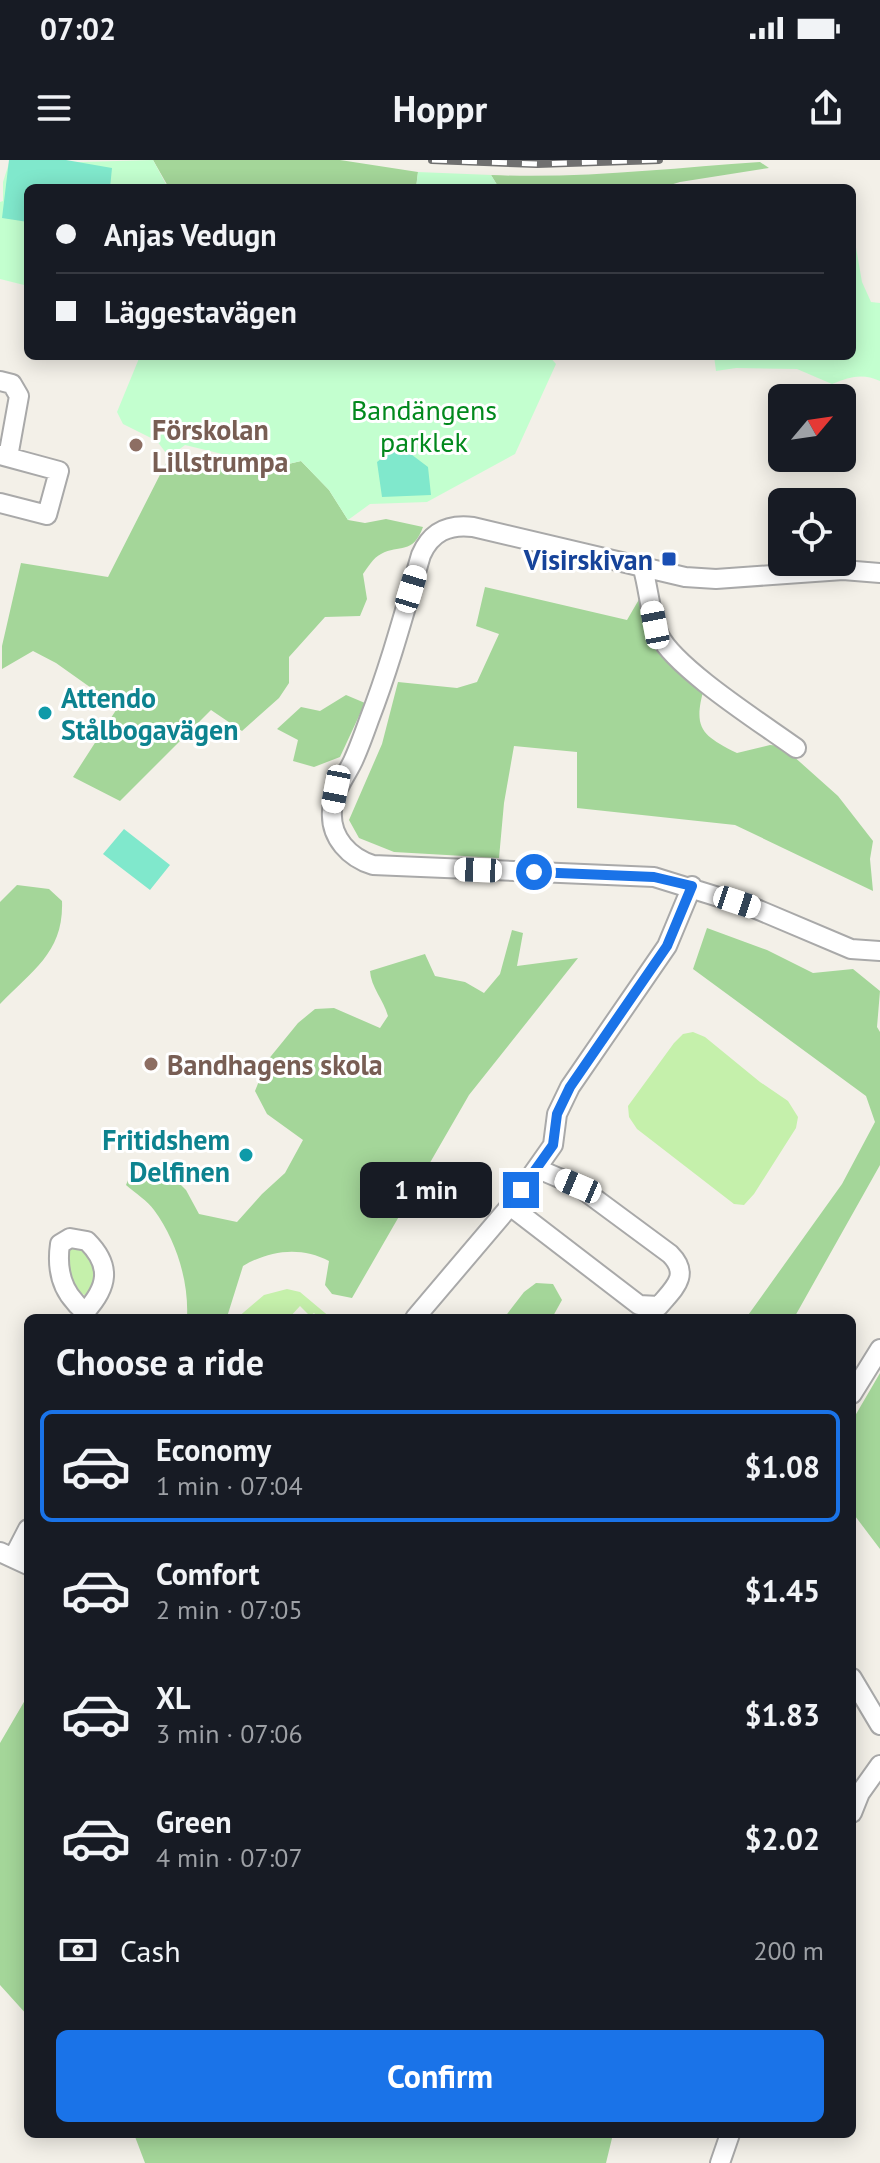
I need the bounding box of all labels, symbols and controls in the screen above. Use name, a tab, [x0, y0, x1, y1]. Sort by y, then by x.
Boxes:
text: 07:02	[40, 9, 116, 48]
text: Hoppr	[393, 85, 487, 132]
icon: menu	[32, 86, 76, 130]
icon: share	[804, 86, 848, 130]
text: Anjas Vedugn	[104, 215, 277, 254]
text: Läggestavägen	[104, 292, 297, 331]
north arrow	[768, 384, 856, 472]
map controls	[768, 384, 856, 576]
park label: Bandängens parklek	[351, 391, 497, 460]
place label: Förskolan Lillstrumpa	[152, 411, 288, 480]
marker: Förskolan Lillstrumpa	[127, 436, 145, 454]
button: locate	[768, 488, 856, 576]
place label: Visirskivan	[523, 541, 653, 578]
marker: Visirskivan	[660, 550, 678, 568]
car	[393, 563, 429, 615]
car	[639, 599, 671, 651]
place label: Attendo Stålbogavägen	[61, 679, 238, 748]
marker: Attendo Stålbogavägen	[36, 704, 54, 722]
car	[320, 763, 352, 815]
route start	[516, 854, 552, 890]
car	[454, 857, 502, 883]
car	[710, 883, 764, 921]
place label: Bandhagens skola	[167, 1046, 383, 1083]
marker: Bandhagens skola	[142, 1055, 160, 1073]
place label: Fritidshem Delfinen	[102, 1121, 230, 1190]
marker: Fritidshem Delfinen	[237, 1146, 255, 1164]
callout: 1 min	[361, 1162, 493, 1218]
car	[551, 1166, 605, 1206]
route end	[503, 1172, 539, 1208]
text: 1 min	[394, 1173, 458, 1206]
text: Choose a ride	[56, 1338, 264, 1385]
icon: car	[60, 1430, 132, 1502]
text: Economy	[156, 1430, 271, 1469]
text: $1.08	[745, 1447, 820, 1486]
text: 1 min · 07:04	[156, 1469, 303, 1502]
icon: car	[60, 1554, 132, 1626]
text: Comfort	[156, 1554, 259, 1593]
text: $1.45	[745, 1571, 820, 1610]
text: 2 min · 07:05	[156, 1593, 303, 1626]
icon: car	[60, 1678, 132, 1750]
text: XL	[156, 1678, 190, 1717]
text: $1.83	[745, 1695, 820, 1734]
text: 3 min · 07:06	[156, 1717, 303, 1750]
icon: car	[60, 1802, 132, 1874]
text: Green	[156, 1802, 231, 1841]
text: $2.02	[745, 1819, 820, 1858]
text: 4 min · 07:07	[156, 1841, 303, 1874]
icon: cash	[56, 1928, 100, 1972]
text: Cash	[120, 1931, 181, 1970]
text: 200 m	[753, 1934, 824, 1967]
button: Confirm	[56, 2030, 824, 2122]

